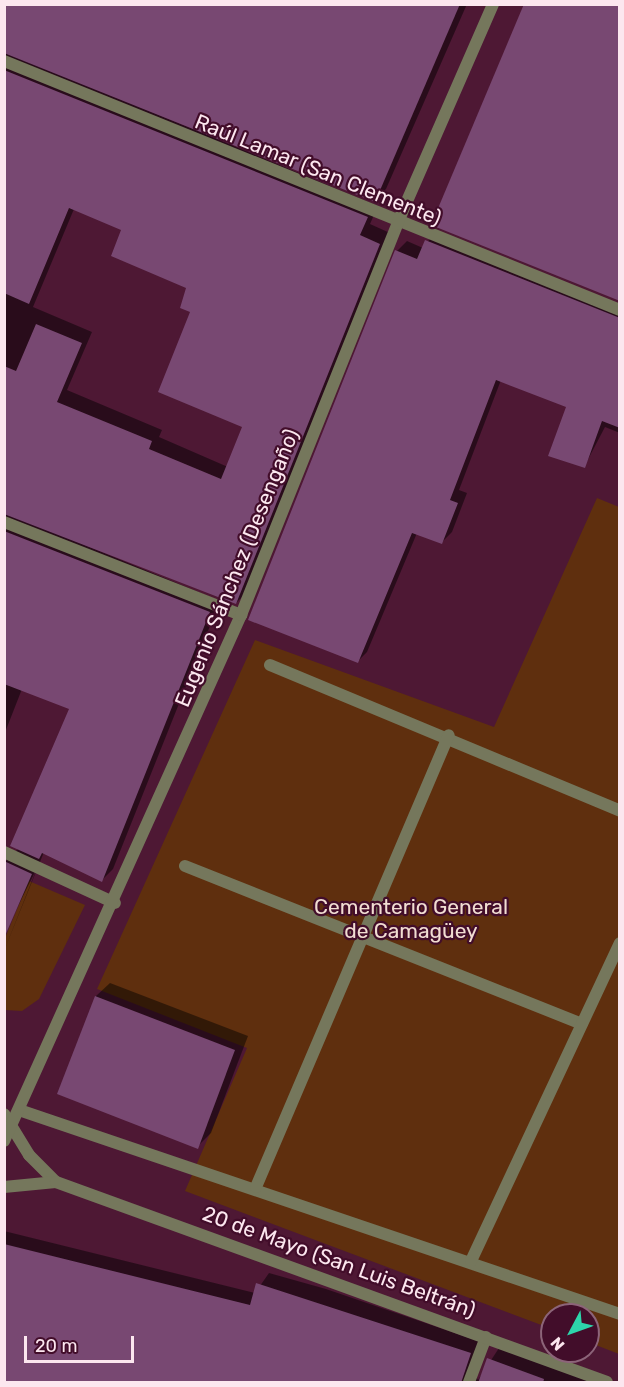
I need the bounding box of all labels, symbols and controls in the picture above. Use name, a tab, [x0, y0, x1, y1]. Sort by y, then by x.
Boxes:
street label: Raúl Lamar (San Clemente)	[191, 109, 445, 231]
street label: Eugenio Sánchez (Desengaño)	[170, 425, 304, 711]
park label: Cementerio General de Camagüey	[314, 894, 508, 944]
street label: 20 de Mayo (San Luis Beltrán)	[199, 1201, 479, 1323]
north arrow	[540, 1303, 600, 1363]
scale bar	[27, 1324, 136, 1362]
text: N	[547, 1333, 568, 1354]
text: 20 m	[35, 1335, 77, 1357]

